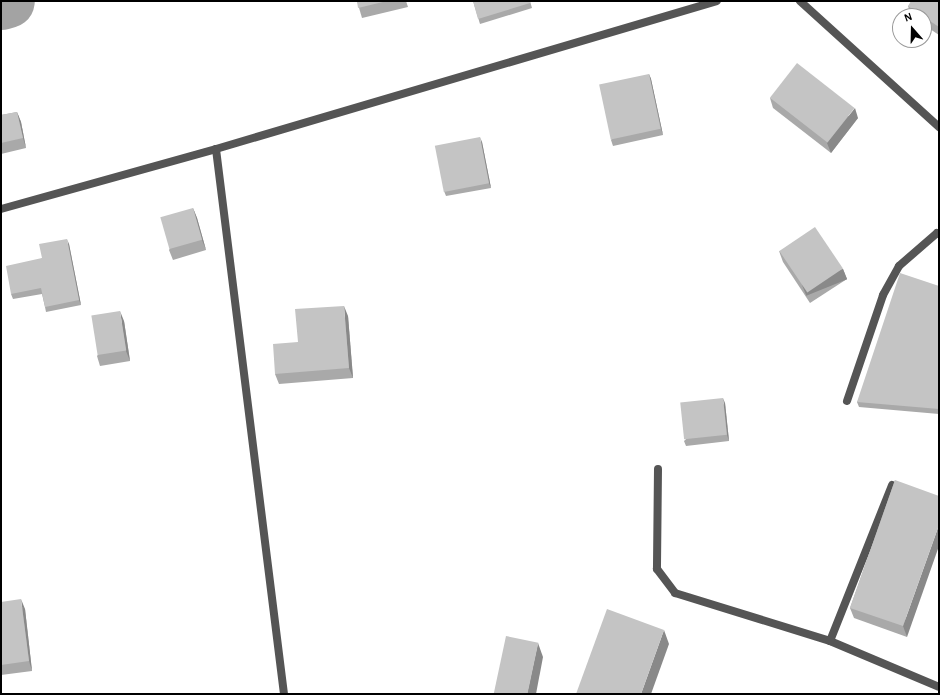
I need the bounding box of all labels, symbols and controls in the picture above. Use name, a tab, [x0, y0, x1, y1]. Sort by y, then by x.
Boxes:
north arrow	[892, 8, 932, 48]
text: N	[903, 11, 914, 24]

